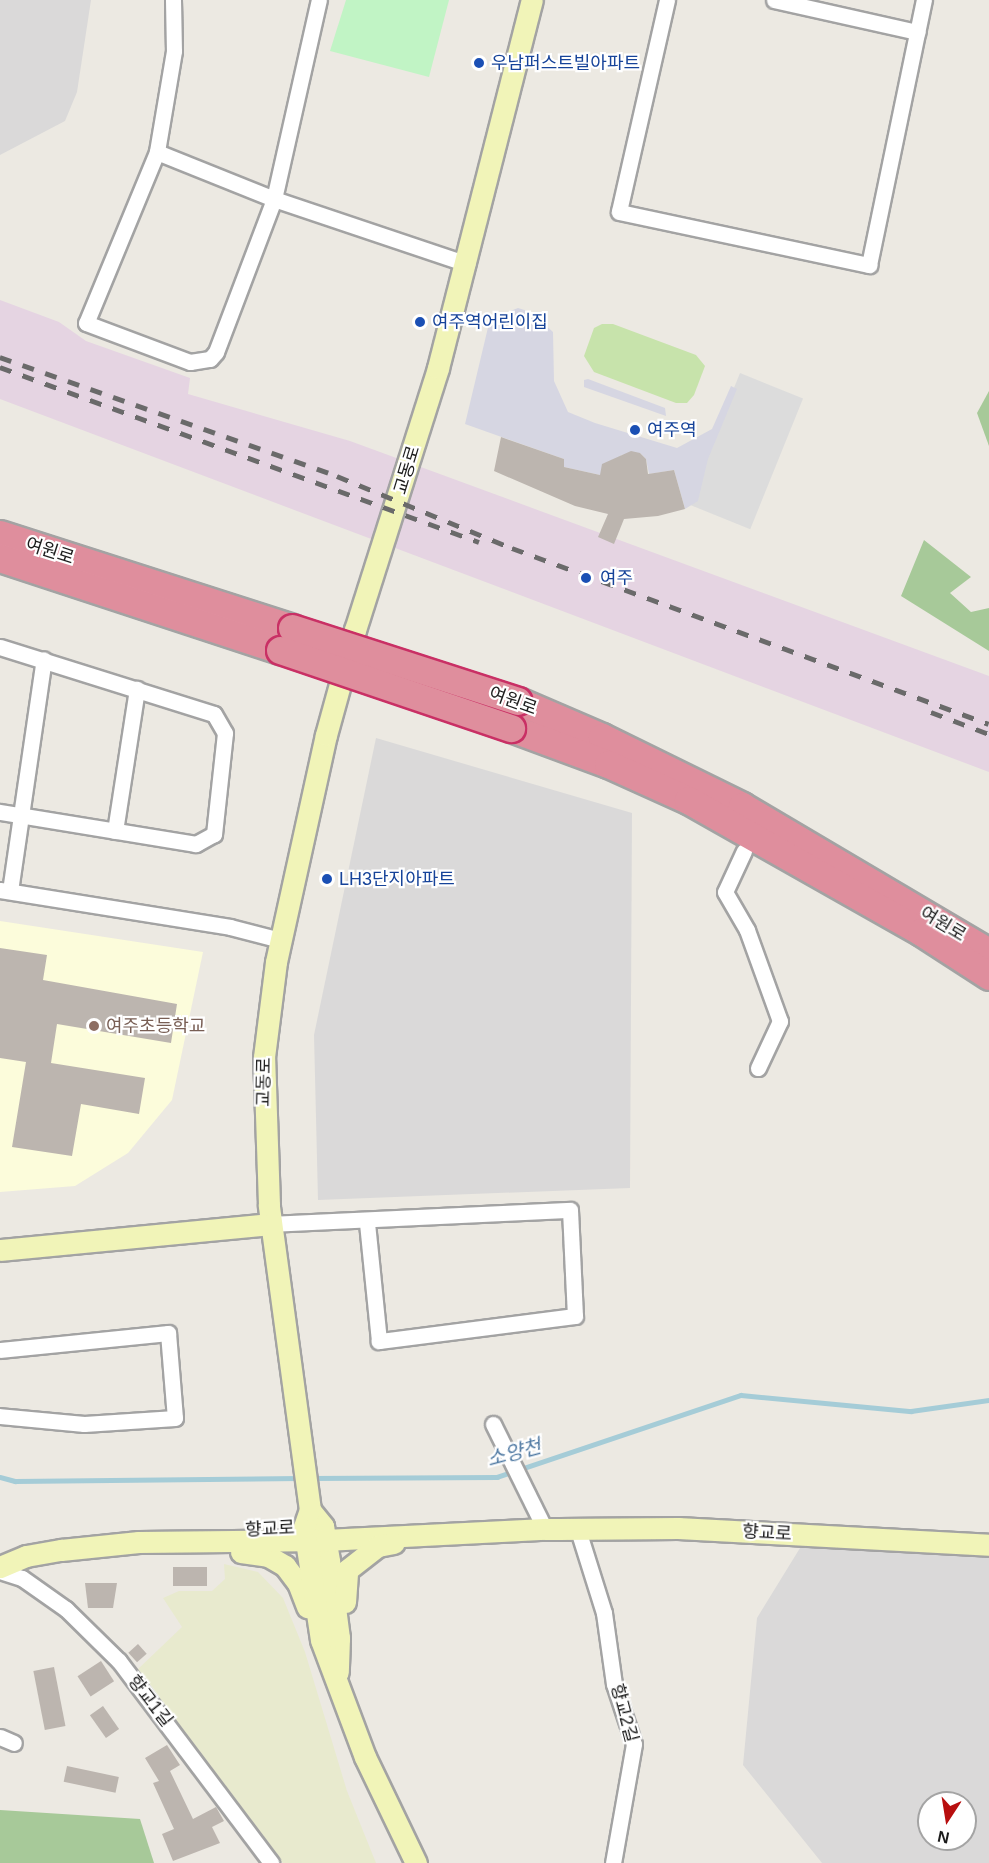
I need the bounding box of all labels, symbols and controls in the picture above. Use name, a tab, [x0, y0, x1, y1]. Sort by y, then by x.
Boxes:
place label: 우남퍼스트빌아파트	[491, 52, 640, 74]
marker: 우남퍼스트빌아파트	[472, 56, 486, 70]
place label: 여주역어린이집	[432, 311, 548, 333]
marker: 여주역어린이집	[413, 315, 427, 329]
place label: 여주역	[647, 419, 697, 441]
marker: 여주역	[628, 423, 642, 437]
street label: 교동로	[389, 443, 425, 497]
street label: 여원로	[23, 533, 77, 569]
place label: 여주	[600, 567, 633, 589]
marker: 여주	[577, 569, 595, 587]
street label: 여원로	[486, 682, 540, 720]
place label: LH3단지아파트	[339, 868, 455, 890]
marker: LH3단지아파트	[320, 872, 334, 886]
street label: 여원로	[916, 902, 970, 946]
place label: 여주초등학교	[106, 1015, 205, 1037]
marker: 여주초등학교	[87, 1019, 101, 1033]
street label: 교동로	[253, 1057, 275, 1107]
water label: 소양천	[484, 1434, 544, 1472]
street label: 향교로	[245, 1517, 295, 1541]
street label: 향교로	[742, 1521, 792, 1545]
street label: 향교1길	[123, 1671, 177, 1731]
street label: 향교2길	[606, 1681, 642, 1745]
north arrow	[917, 1791, 977, 1851]
text: N	[936, 1828, 951, 1847]

